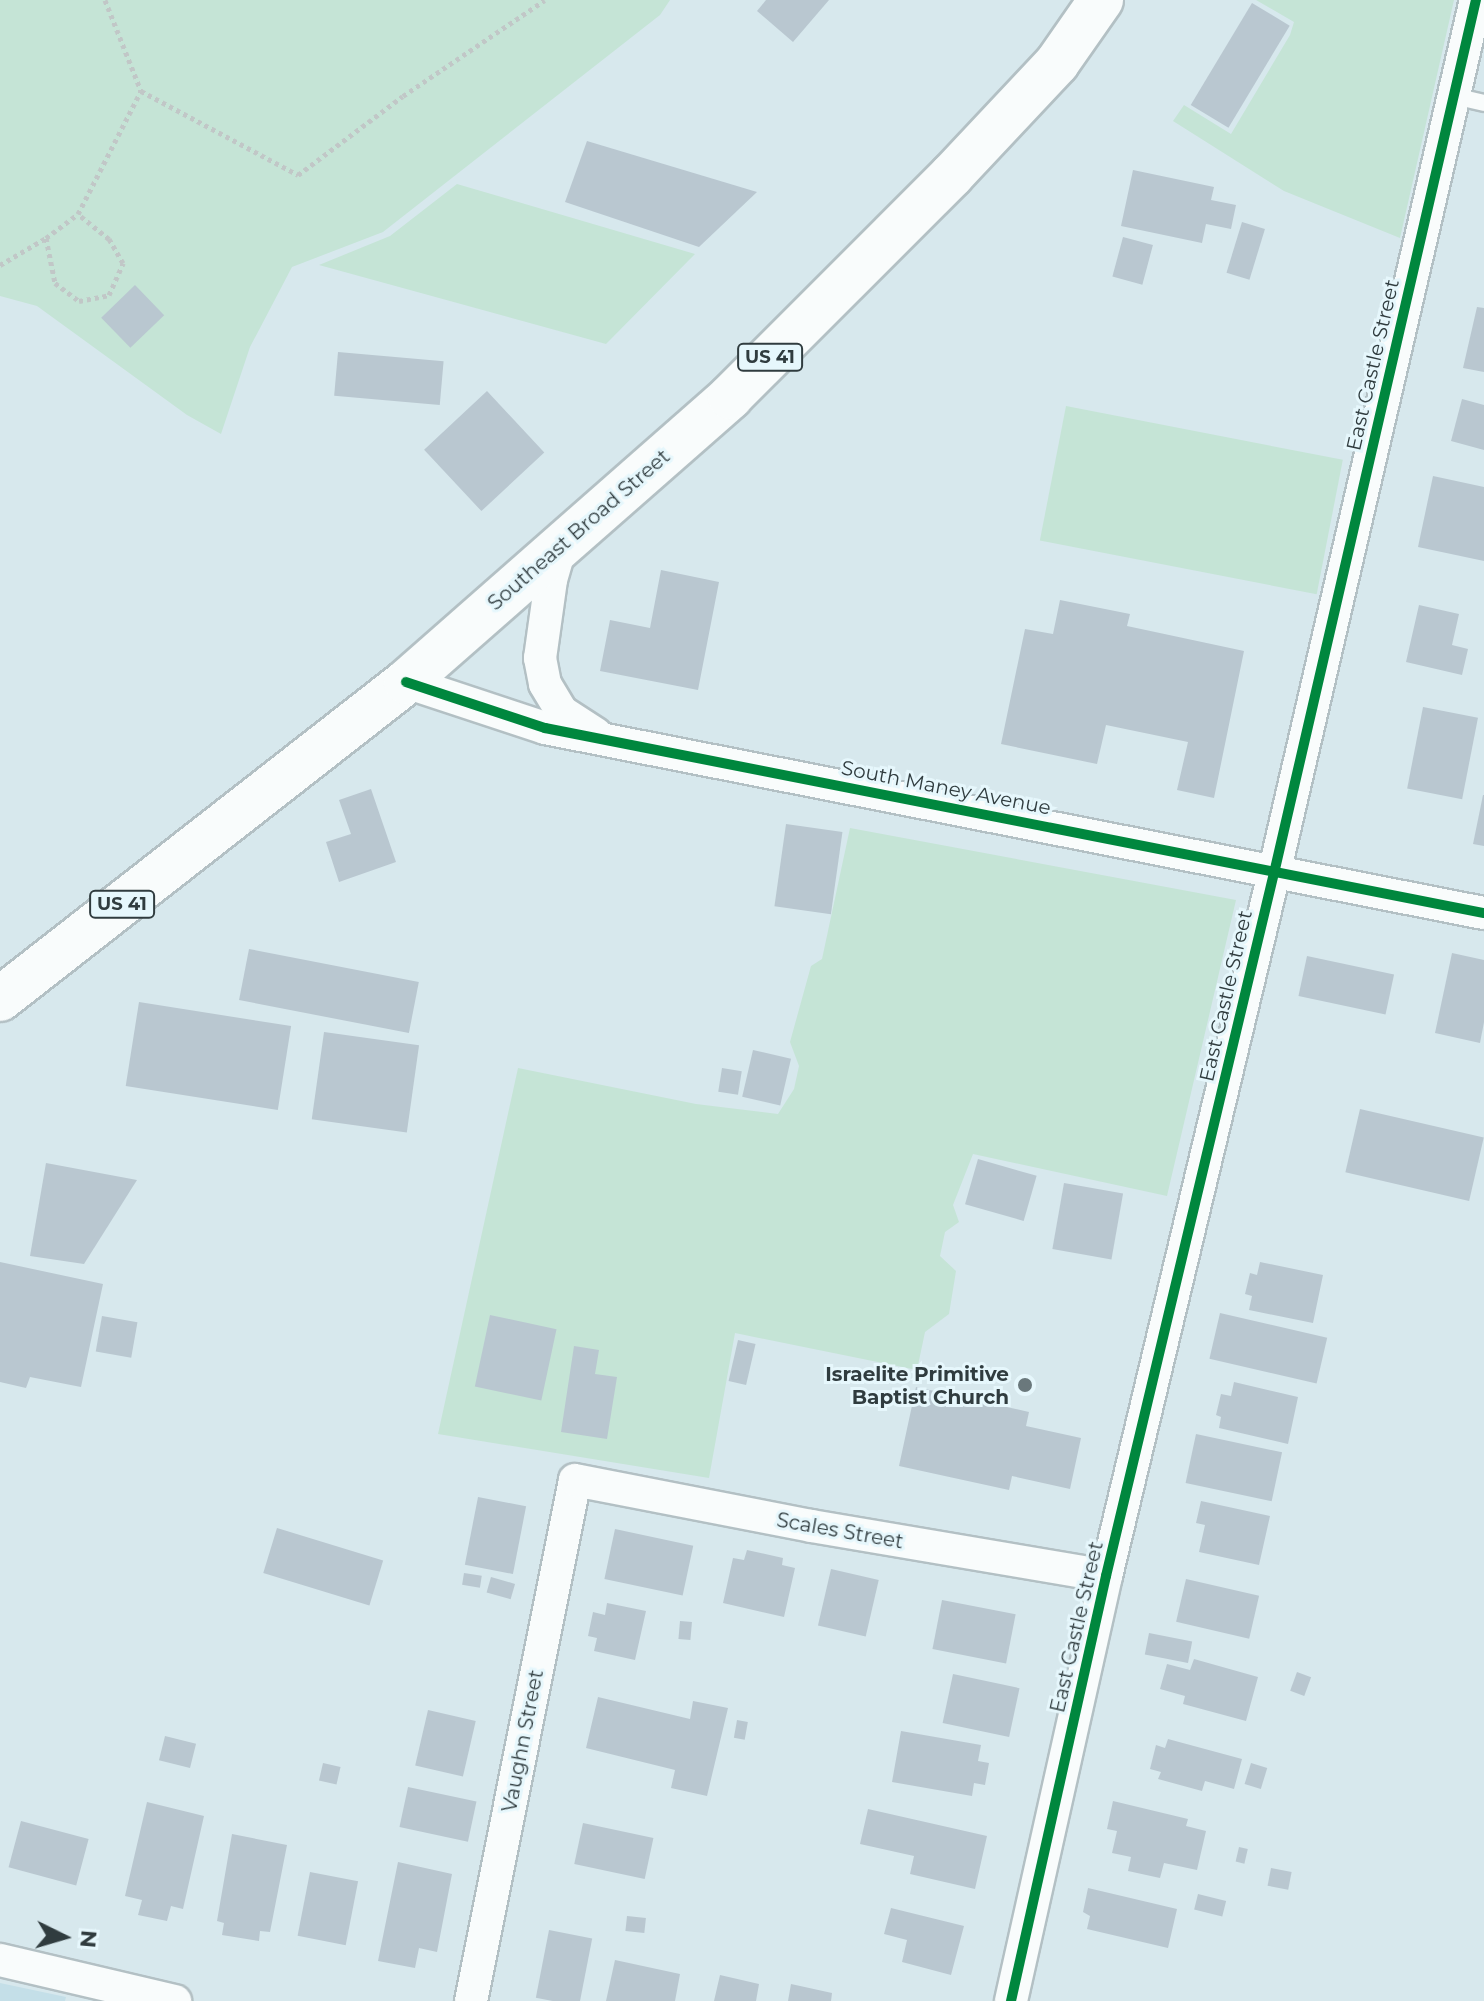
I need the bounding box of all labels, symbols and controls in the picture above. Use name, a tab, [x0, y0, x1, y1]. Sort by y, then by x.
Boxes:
street label: East Castle Street	[1342, 277, 1404, 453]
road number: US 41	[736, 343, 804, 371]
street label: Southeast Broad Street	[483, 445, 675, 615]
street label: South Maney Avenue	[839, 756, 1053, 820]
road number: US 41	[88, 890, 156, 918]
street label: East Castle Street	[1195, 908, 1257, 1084]
place label: Israelite Primitive Baptist Church	[825, 1362, 1009, 1409]
marker: Israelite Primitive Baptist Church	[1016, 1376, 1034, 1394]
street label: Scales Street	[775, 1508, 905, 1554]
street label: East Castle Street	[1046, 1539, 1108, 1715]
street label: Vaughn Street	[497, 1668, 549, 1814]
north arrow	[24, 1897, 104, 1977]
text: N	[74, 1929, 103, 1949]

